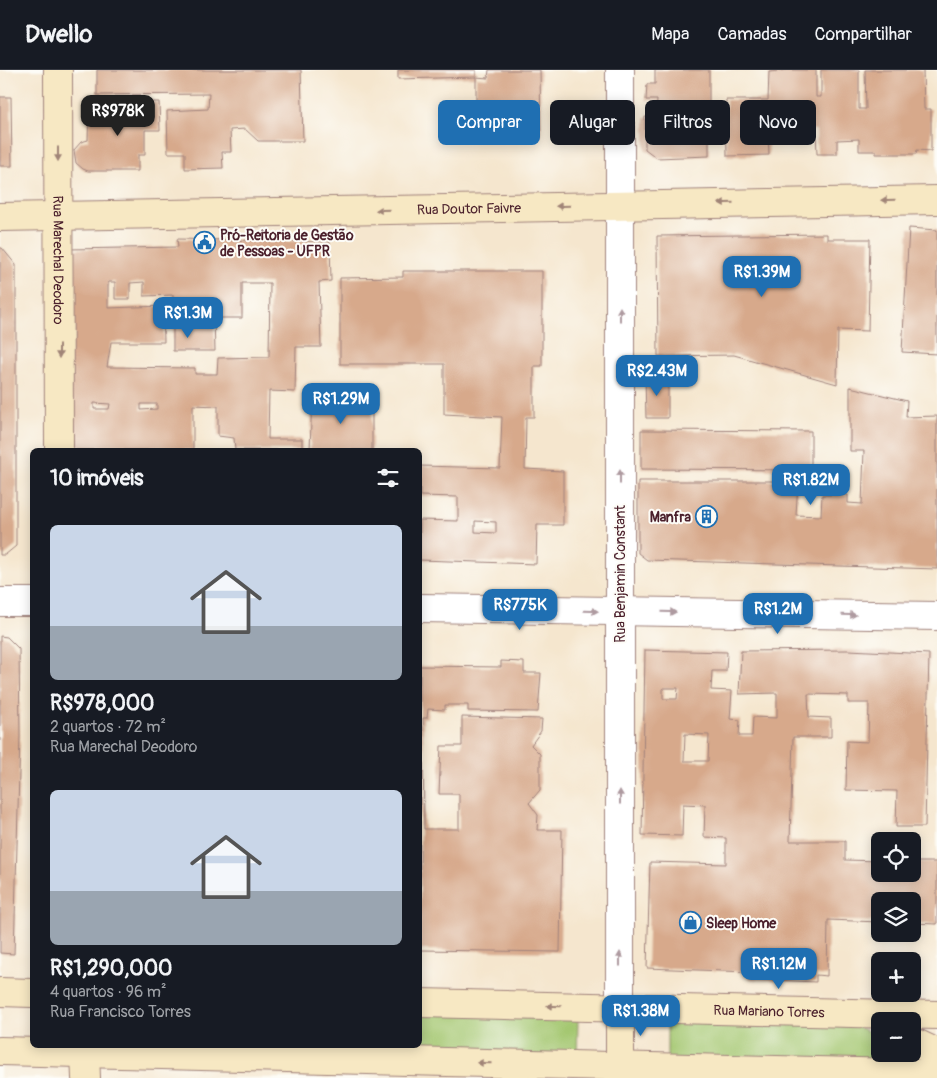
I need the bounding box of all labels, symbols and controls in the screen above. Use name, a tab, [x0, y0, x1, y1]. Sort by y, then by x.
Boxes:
text: Dwello	[25, 20, 92, 49]
text: Mapa	[651, 23, 689, 46]
text: Camadas	[717, 23, 787, 46]
text: Compartilhar	[815, 23, 912, 46]
pin: R$978K	[77, 94, 159, 137]
chip: Comprar	[438, 100, 540, 145]
chip: Alugar	[550, 100, 635, 145]
chip: Filtros	[645, 100, 730, 145]
chip: Novo	[740, 100, 816, 145]
text: R$978K	[92, 101, 144, 121]
one-way arrow	[54, 146, 62, 162]
street label: Rua Marechal Deodoro	[49, 195, 67, 325]
one-way arrow	[880, 197, 896, 205]
street label: Rua Doutor Faivre	[417, 200, 521, 218]
one-way arrow	[718, 200, 734, 208]
one-way arrow	[555, 203, 571, 211]
one-way arrow	[375, 206, 391, 214]
place label: Pró-Reitoria de Gestão de Pessoas - UFPR	[220, 227, 354, 260]
public building icon: Pró-Reitoria de Gestão de Pessoas - UFPR	[192, 231, 216, 255]
pin: R$1.39M	[716, 256, 808, 298]
text: R$1.39M	[734, 262, 790, 282]
pin: R$1.3M	[147, 296, 229, 339]
text: R$1.3M	[164, 303, 212, 323]
one-way arrow	[616, 306, 624, 322]
one-way arrow	[55, 343, 63, 359]
pin: R$2.43M	[611, 354, 703, 397]
text: R$2.43M	[627, 361, 687, 381]
pin: R$1.29M	[295, 382, 387, 425]
text: R$1.29M	[313, 389, 369, 409]
icon: filters	[374, 464, 402, 492]
pin: R$1.82M	[765, 464, 857, 506]
text: 10 imóveis	[50, 465, 143, 492]
one-way arrow	[616, 468, 624, 484]
text: R$1.82M	[783, 470, 839, 490]
street label: Rua Benjamin Constant	[612, 505, 629, 643]
building icon: Manfra	[695, 505, 719, 529]
place label: Manfra	[650, 509, 691, 526]
icon: home	[181, 557, 271, 647]
pin: R$775K	[479, 588, 561, 631]
pin: R$1.2M	[737, 592, 819, 635]
text: R$775K	[493, 595, 547, 615]
text: R$1.2M	[754, 599, 802, 619]
one-way arrow	[583, 607, 599, 615]
one-way arrow	[661, 608, 677, 616]
one-way arrow	[841, 611, 857, 619]
text: R$978,000	[50, 690, 154, 717]
text: 2 quartos · 72 m²	[50, 717, 166, 737]
text: Rua Marechal Deodoro	[50, 737, 197, 757]
one-way arrow	[616, 788, 624, 804]
icon: home	[181, 822, 271, 912]
map controls	[871, 832, 921, 1062]
button: locate	[871, 832, 921, 882]
button: layers	[871, 892, 921, 942]
shop icon: Sleep Home	[678, 911, 702, 935]
place label: Sleep Home	[706, 915, 777, 932]
pin: R$1.12M	[733, 948, 825, 990]
one-way arrow	[616, 951, 624, 967]
button: +	[871, 952, 921, 1002]
text: R$1.12M	[752, 954, 806, 974]
text: R$1,290,000	[50, 955, 172, 982]
text: 4 quartos · 96 m²	[50, 982, 166, 1002]
pin: R$1.38M	[595, 994, 687, 1037]
text: R$1.38M	[613, 1001, 669, 1021]
text: Rua Francisco Torres	[50, 1002, 191, 1022]
one-way arrow	[546, 1002, 562, 1010]
street label: Rua Mariano Torres	[713, 1002, 825, 1021]
button: −	[871, 1012, 921, 1062]
one-way arrow	[476, 1058, 492, 1066]

